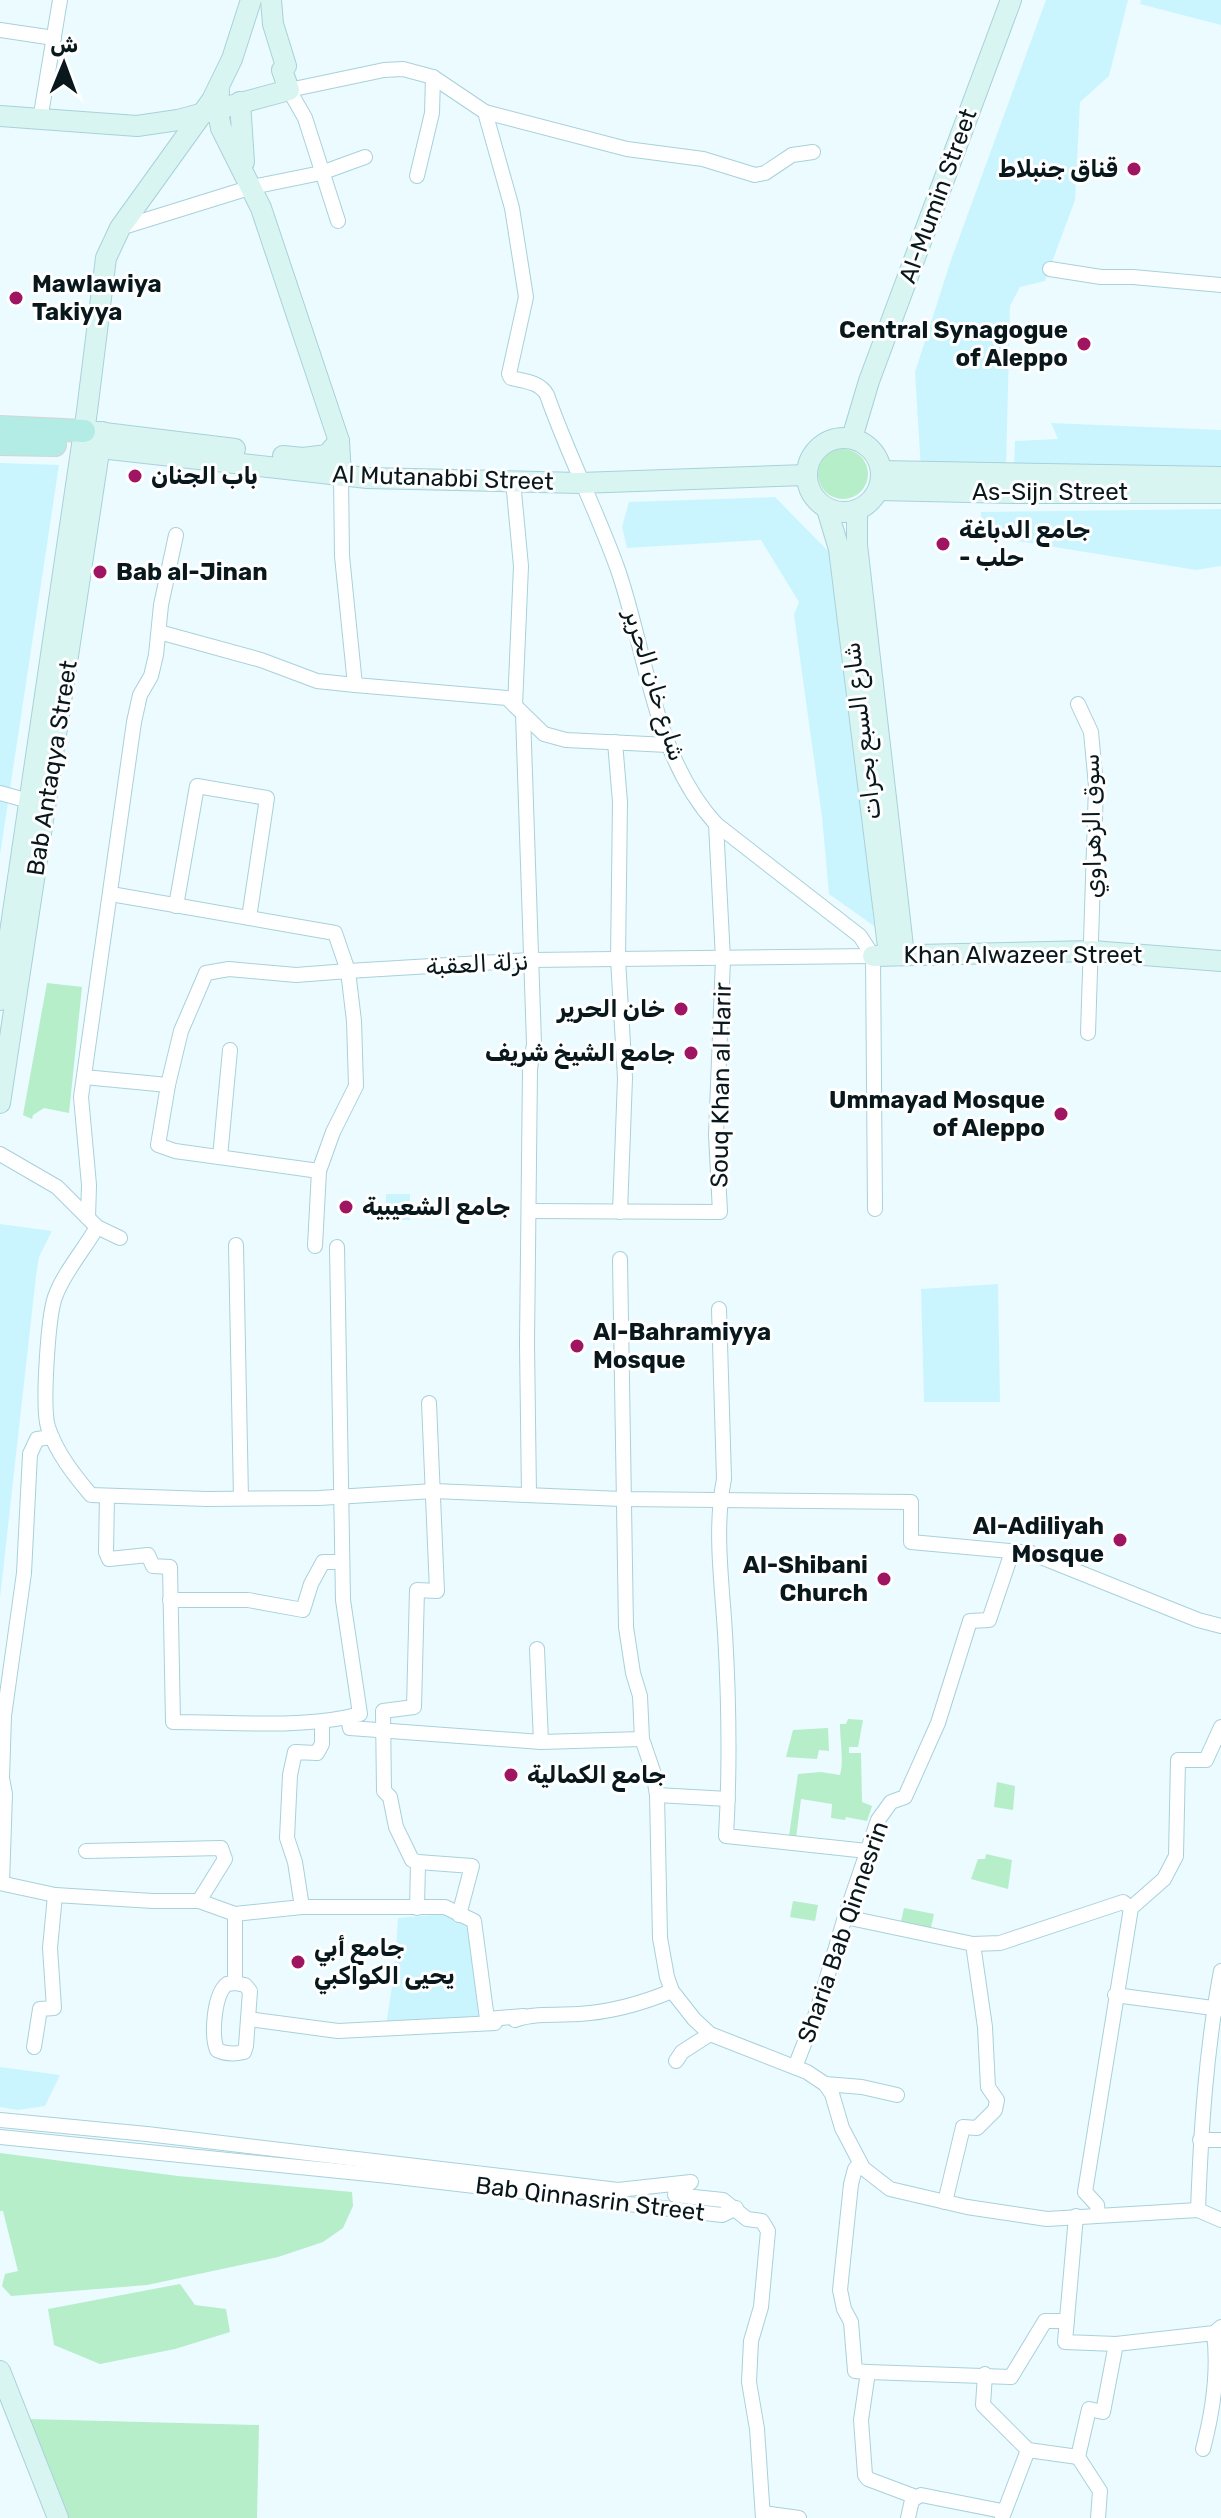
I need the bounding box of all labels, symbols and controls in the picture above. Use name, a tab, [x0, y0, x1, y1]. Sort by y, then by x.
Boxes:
north arrow	[24, 24, 104, 104]
text: ش	[50, 31, 79, 58]
street label: Al-Mumin Street	[893, 105, 983, 287]
place label: قناق جنبلاط	[998, 155, 1118, 183]
marker: قناق جنبلاط	[1125, 160, 1143, 178]
place label: Mawlawiya Takiyya	[32, 270, 162, 326]
marker: Mawlawiya Takiyya	[7, 289, 25, 307]
place label: Central Synagogue of Aleppo	[839, 316, 1068, 372]
marker: Central Synagogue of Aleppo	[1075, 335, 1093, 353]
street label: Al Mutanabbi Street	[332, 460, 554, 496]
place label: باب الجنان	[151, 462, 258, 490]
marker: باب الجنان	[126, 467, 144, 485]
street label: As-Sijn Street	[972, 478, 1128, 506]
place label: جامع الدباغة - حلب	[959, 516, 1090, 572]
marker: جامع الدباغة - حلب	[934, 535, 952, 553]
place label: Bab al-Jinan	[116, 558, 268, 586]
marker: Bab al-Jinan	[91, 563, 109, 581]
street label: شارع خان الحرير	[616, 604, 691, 765]
street label: شارع السبع بحرات	[837, 640, 890, 822]
street label: Bab Antaqya Street	[21, 658, 83, 878]
street label: سوق الزهراوي	[1077, 753, 1110, 899]
street label: Khan Alwazeer Street	[904, 941, 1142, 969]
street label: نزلة العقبة	[425, 947, 529, 981]
street label: Souq Khan al Harir	[705, 982, 737, 1188]
place label: خان الحرير	[555, 995, 665, 1023]
marker: خان الحرير	[672, 1000, 690, 1018]
place label: جامع الشيخ شريف	[485, 1039, 675, 1070]
marker: جامع الشيخ شريف	[682, 1044, 700, 1062]
place label: Ummayad Mosque of Aleppo	[829, 1086, 1045, 1142]
marker: Ummayad Mosque of Aleppo	[1052, 1105, 1070, 1123]
place label: جامع الشعيبية	[362, 1193, 510, 1224]
marker: جامع الشعيبية	[337, 1198, 355, 1216]
place label: Al-Bahramiyya Mosque	[593, 1318, 771, 1374]
marker: Al-Bahramiyya Mosque	[568, 1337, 586, 1355]
place label: Al-Adiliyah Mosque	[973, 1512, 1104, 1568]
marker: Al-Adiliyah Mosque	[1111, 1531, 1129, 1549]
place label: Al-Shibani Church	[743, 1551, 868, 1607]
marker: Al-Shibani Church	[875, 1570, 893, 1588]
place label: جامع الكمالية	[527, 1761, 666, 1792]
marker: جامع الكمالية	[502, 1766, 520, 1784]
street label: Sharia Bab Qinnesrin	[792, 1817, 894, 2047]
place label: جامع أبي يحيى الكواكبي	[314, 1934, 455, 1995]
marker: جامع أبي يحيى الكواكبي	[289, 1953, 307, 1971]
street label: Bab Qinnasrin Street	[474, 2171, 706, 2227]

